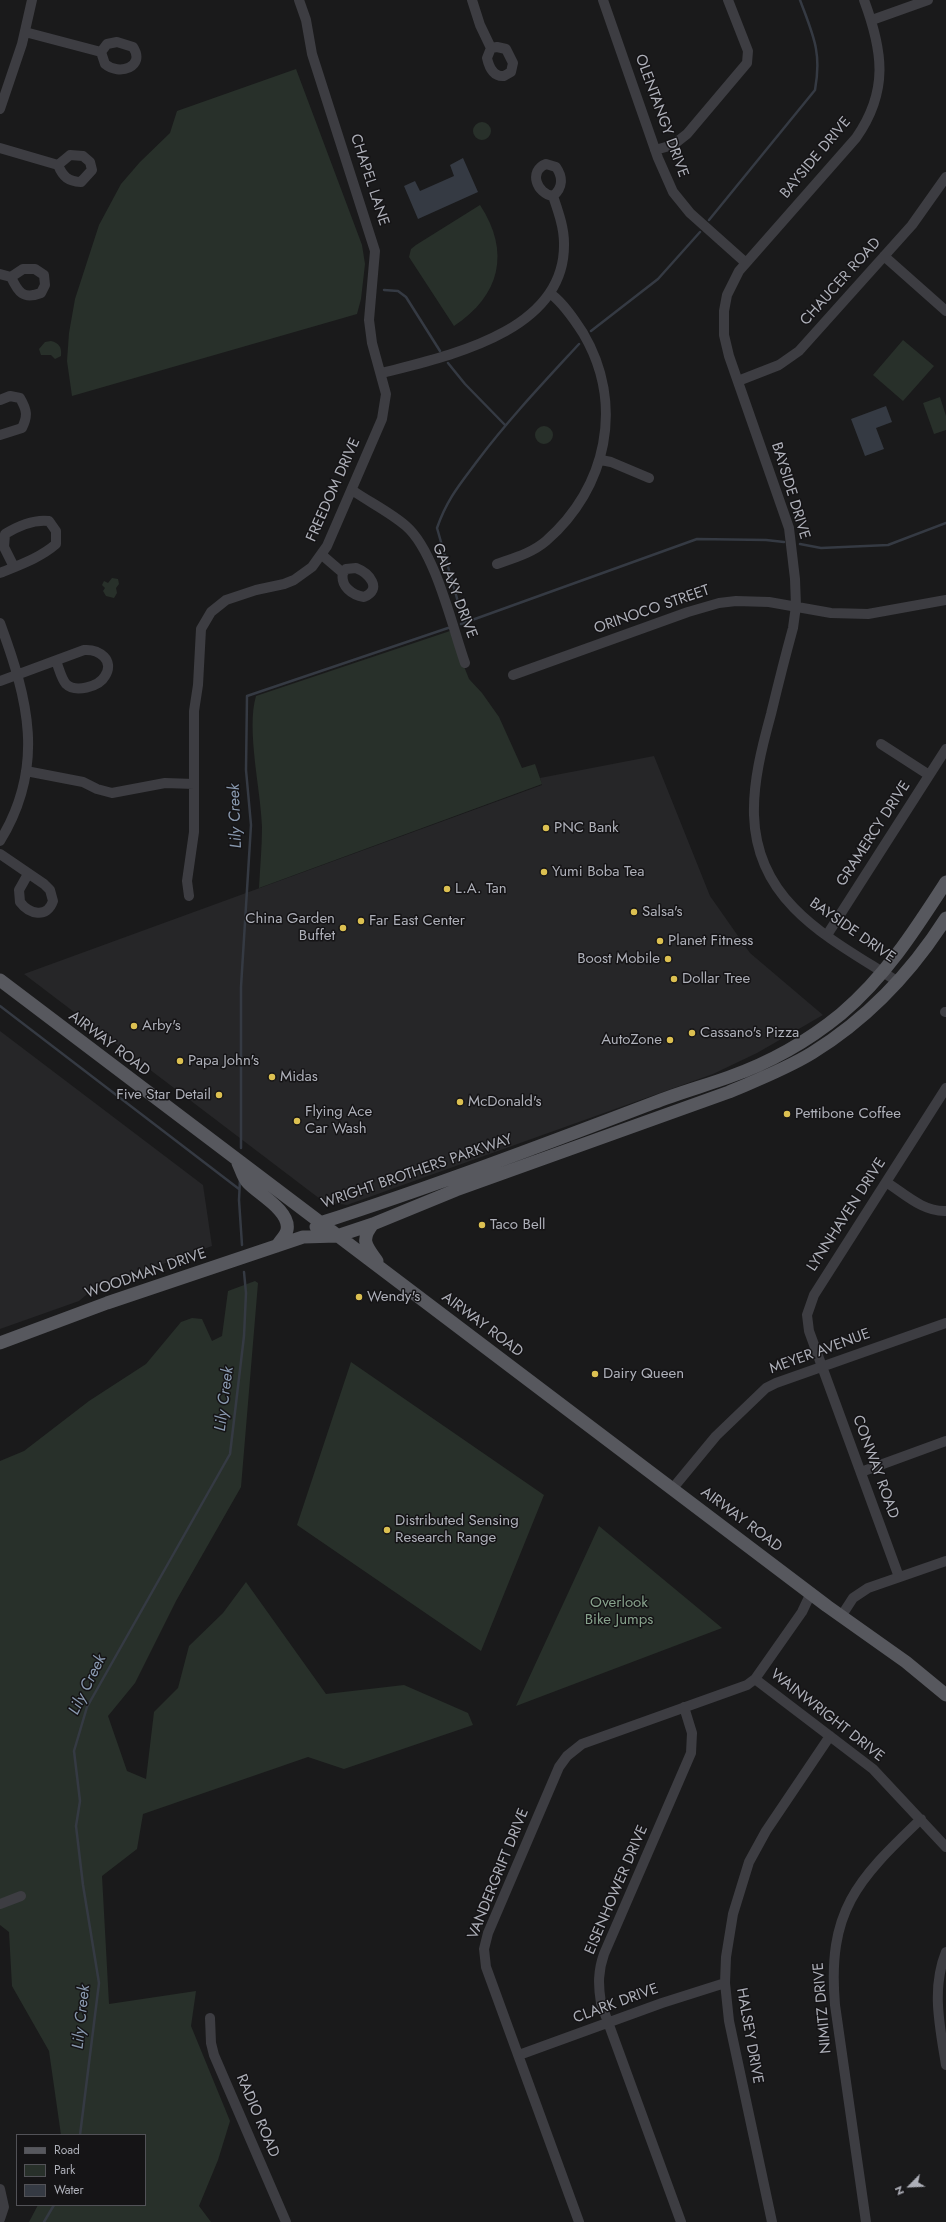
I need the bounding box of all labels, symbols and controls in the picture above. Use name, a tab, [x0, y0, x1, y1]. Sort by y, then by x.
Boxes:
street label: OLENTANGY DRIVE	[630, 52, 692, 180]
street label: BAYSIDE DRIVE	[777, 114, 855, 202]
street label: CHAPEL LANE	[346, 132, 392, 228]
street label: CHAUCER ROAD	[797, 235, 885, 329]
street label: FREEDOM DRIVE	[303, 435, 365, 545]
street label: BAYSIDE DRIVE	[767, 440, 813, 542]
street label: GALAXY DRIVE	[428, 541, 480, 641]
street label: ORINOCO STREET	[592, 582, 712, 638]
street label: GRAMERCY DRIVE	[833, 778, 915, 890]
water label: Lily Creek	[225, 783, 247, 849]
place label: PNC Bank	[554, 819, 619, 837]
marker: PNC Bank	[541, 823, 551, 833]
place label: Yumi Boba Tea	[552, 863, 644, 881]
marker: Yumi Boba Tea	[539, 867, 549, 877]
place label: L.A. Tan	[455, 880, 507, 898]
marker: L.A. Tan	[442, 884, 452, 894]
street label: BAYSIDE DRIVE	[806, 895, 898, 967]
place label: Salsa's	[642, 903, 683, 921]
marker: Salsa's	[629, 907, 639, 917]
place label: China Garden Buffet	[245, 910, 335, 945]
place label: Far East Center	[369, 912, 465, 930]
marker: Far East Center	[356, 916, 366, 926]
marker: China Garden Buffet	[338, 923, 348, 933]
place label: Planet Fitness	[668, 932, 753, 950]
marker: Planet Fitness	[655, 936, 665, 946]
place label: Boost Mobile	[577, 950, 660, 968]
marker: Boost Mobile	[663, 954, 673, 964]
place label: Dollar Tree	[682, 970, 750, 988]
marker: Dollar Tree	[669, 974, 679, 984]
street label: AIRWAY ROAD	[65, 1008, 153, 1080]
place label: Arby's	[142, 1017, 181, 1035]
marker: Arby's	[129, 1021, 139, 1031]
place label: Cassano's Pizza	[700, 1024, 799, 1042]
marker: Cassano's Pizza	[687, 1028, 697, 1038]
place label: AutoZone	[601, 1031, 662, 1049]
marker: AutoZone	[665, 1035, 675, 1045]
place label: Papa John's	[188, 1052, 259, 1070]
marker: Papa John's	[175, 1056, 185, 1066]
place label: Midas	[280, 1068, 318, 1086]
marker: Midas	[267, 1072, 277, 1082]
place label: Five Star Detail	[116, 1086, 211, 1104]
marker: Five Star Detail	[214, 1090, 224, 1100]
place label: McDonald's	[468, 1093, 542, 1111]
marker: McDonald's	[455, 1097, 465, 1107]
place label: Flying Ace Car Wash	[305, 1103, 372, 1138]
place label: Pettibone Coffee	[795, 1105, 901, 1123]
marker: Pettibone Coffee	[782, 1109, 792, 1119]
marker: Flying Ace Car Wash	[292, 1116, 302, 1126]
street label: WRIGHT BROTHERS PARKWAY	[319, 1131, 515, 1213]
street label: LYNNHAVEN DRIVE	[804, 1155, 890, 1275]
place label: Taco Bell	[490, 1216, 546, 1234]
marker: Taco Bell	[477, 1220, 487, 1230]
street label: WOODMAN DRIVE	[83, 1245, 209, 1303]
place label: Wendy's	[367, 1288, 420, 1306]
street label: AIRWAY ROAD	[438, 1289, 526, 1361]
marker: Wendy's	[354, 1292, 364, 1302]
street label: MEYER AVENUE	[767, 1325, 873, 1379]
place label: Dairy Queen	[603, 1365, 684, 1383]
water label: Lily Creek	[212, 1366, 238, 1432]
marker: Dairy Queen	[590, 1369, 600, 1379]
street label: CONWAY ROAD	[848, 1413, 902, 1521]
street label: AIRWAY ROAD	[697, 1484, 785, 1556]
place label: Distributed Sensing Research Range	[395, 1512, 519, 1547]
marker: Distributed Sensing Research Range	[382, 1525, 392, 1535]
park label: Overlook Bike Jumps	[585, 1594, 653, 1629]
water label: Lily Creek	[65, 1652, 111, 1718]
street label: WAINWRIGHT DRIVE	[766, 1666, 888, 1766]
street label: VANDERGRIFT DRIVE	[465, 1806, 533, 1942]
street label: EISENHOWER DRIVE	[582, 1823, 652, 1957]
street label: NIMITZ DRIVE	[810, 1962, 836, 2054]
street label: CLARK DRIVE	[571, 1980, 661, 2028]
water label: Lily Creek	[69, 1984, 95, 2050]
street label: HALSEY DRIVE	[732, 1987, 766, 2085]
street label: RADIO ROAD	[231, 2072, 283, 2160]
legend	[16, 2134, 146, 2206]
text: Road	[54, 2141, 80, 2159]
text: Park	[54, 2161, 75, 2179]
north arrow	[890, 2166, 930, 2206]
text: Water	[54, 2181, 84, 2199]
text: N	[890, 2184, 908, 2198]

